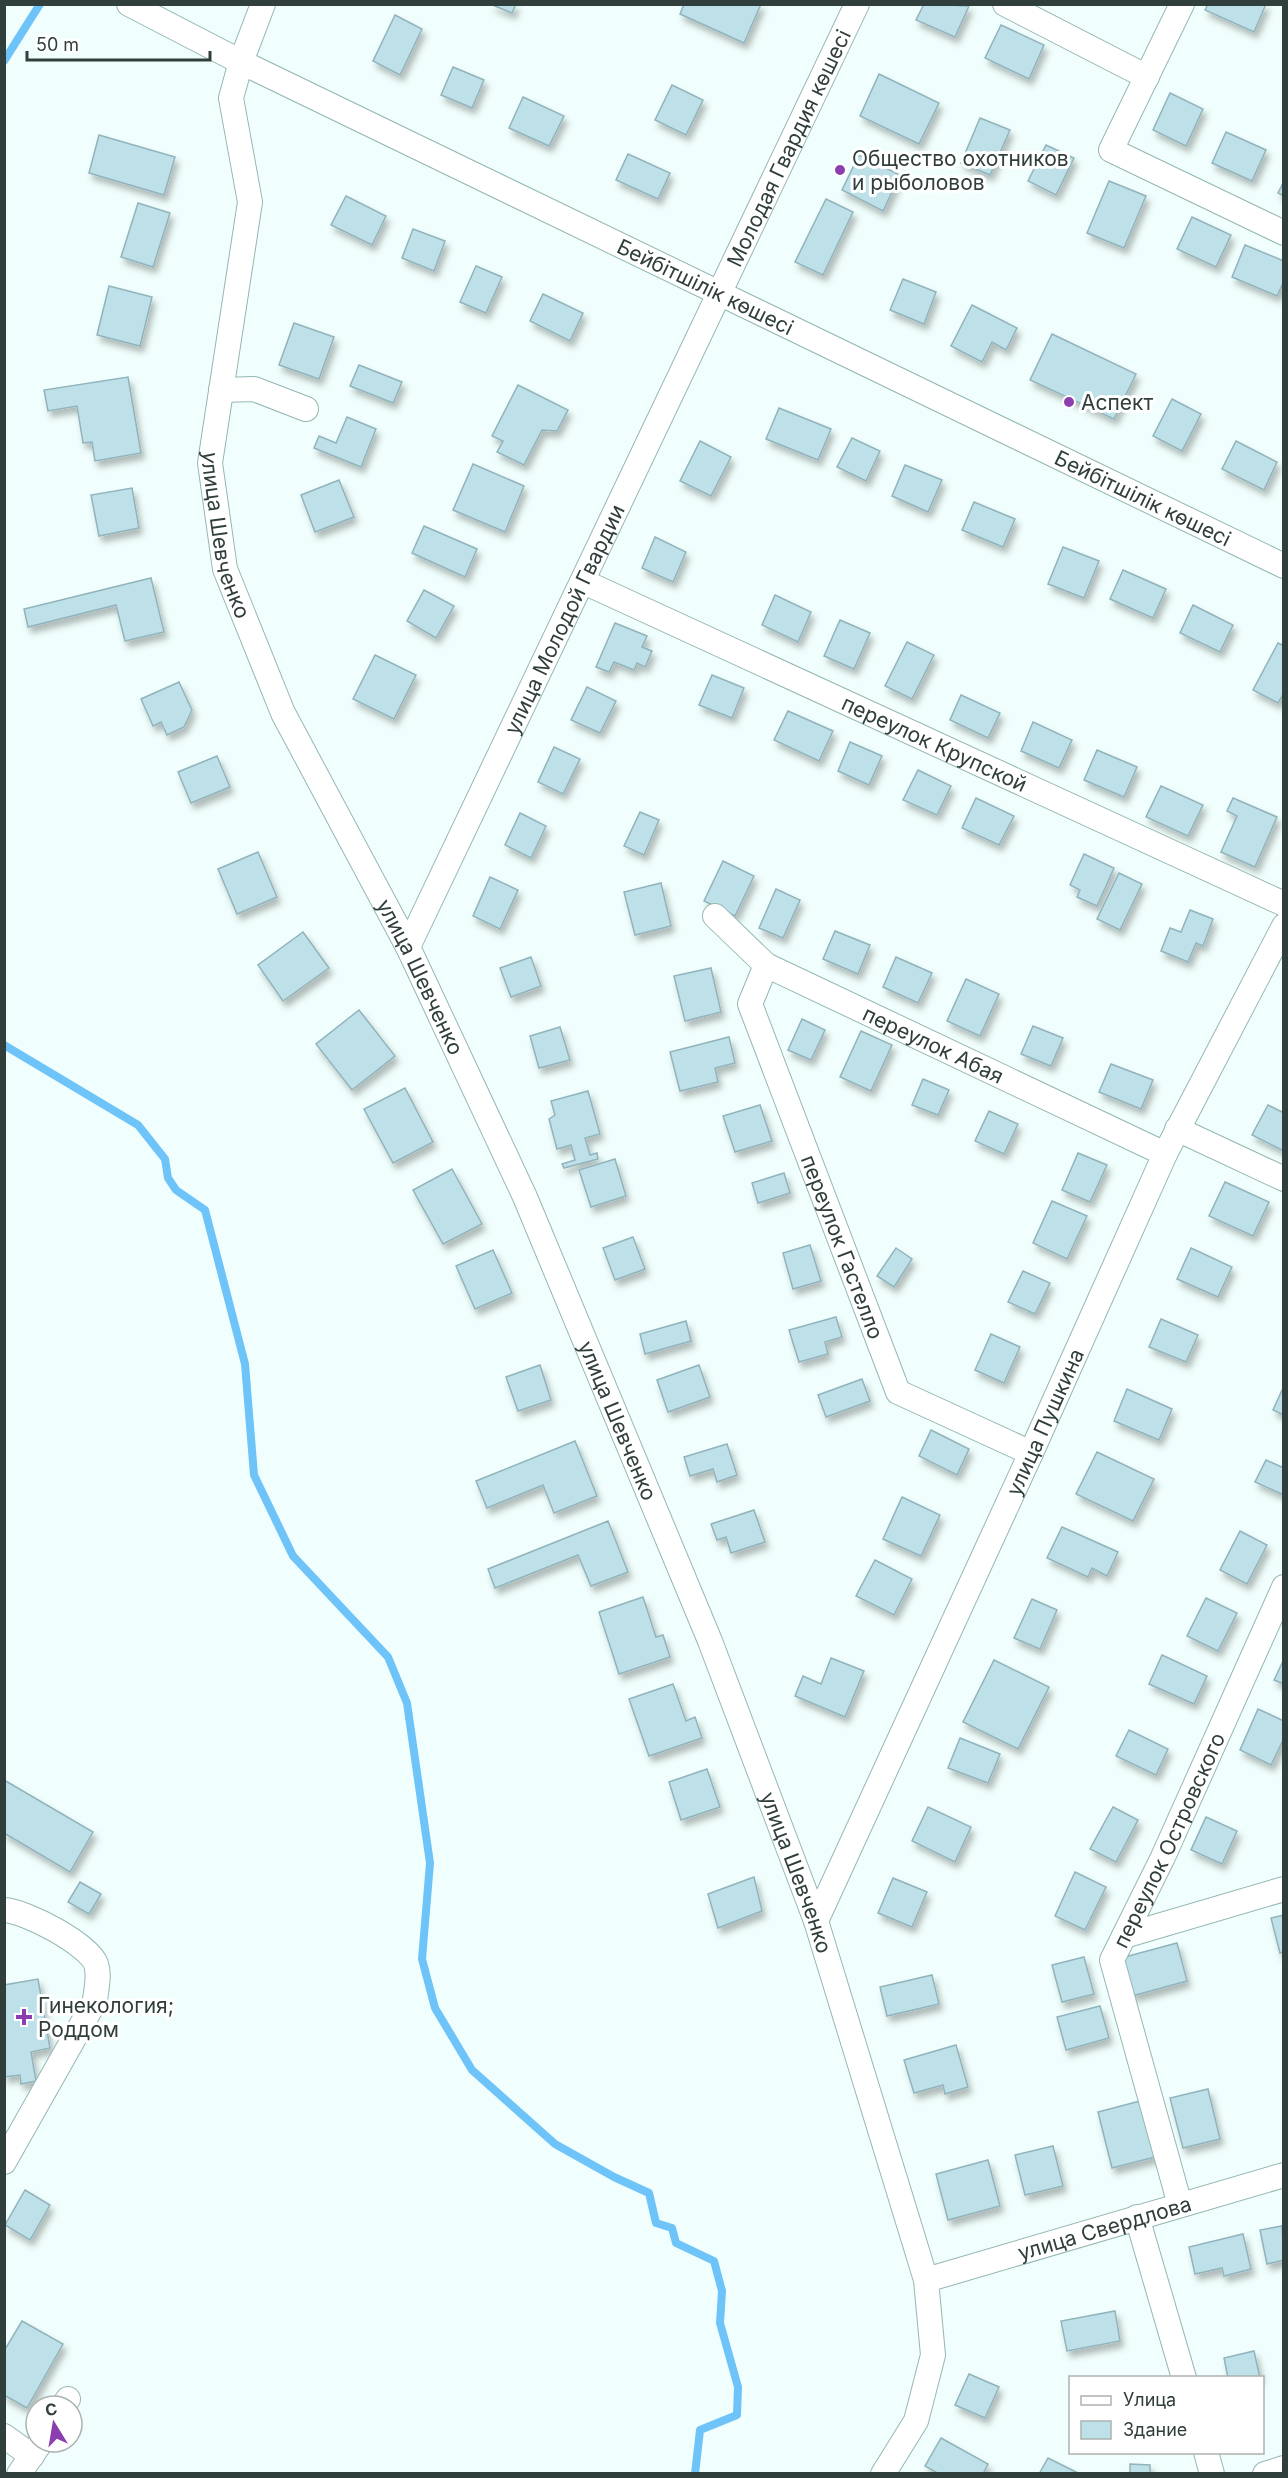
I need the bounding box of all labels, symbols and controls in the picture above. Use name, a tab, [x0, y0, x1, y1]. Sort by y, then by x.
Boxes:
scale bar	[27, 24, 210, 62]
street label: Молодая Гвардия көшесі	[721, 25, 856, 271]
text: 50 m	[36, 34, 79, 55]
place label: Общество охотников и рыболовов	[852, 146, 1069, 195]
marker: Общество охотников и рыболовов	[833, 163, 847, 177]
street label: Бейбітшілік көшесі	[613, 233, 798, 340]
place label: Аспект	[1081, 390, 1153, 415]
marker: Аспект	[1062, 395, 1076, 409]
street label: Бейбітшілік көшесі	[1051, 445, 1235, 551]
street label: улица Шевченко	[198, 450, 256, 622]
street label: улица Молодой Гвардии	[499, 500, 629, 738]
street label: переулок Крупской	[838, 690, 1031, 797]
street label: улица Шевченко	[372, 894, 469, 1059]
street label: переулок Абая	[859, 1000, 1008, 1088]
street label: переулок Гастелло	[796, 1151, 889, 1342]
street label: улица Шевченко	[574, 1337, 662, 1504]
street label: улица Пушкина	[1001, 1345, 1089, 1499]
street label: переулок Островского	[1108, 1729, 1230, 1952]
street label: улица Шевченко	[756, 1788, 838, 1956]
place label: Гинекология; Роддом	[38, 1993, 174, 2042]
marker: Гинекология; Роддом	[15, 2008, 33, 2026]
street label: улица Свердлова	[1015, 2190, 1194, 2265]
legend	[1069, 2376, 1264, 2454]
text: Улица	[1123, 2389, 1176, 2410]
north arrow	[24, 2394, 84, 2454]
text: С	[43, 2398, 59, 2420]
text: Здание	[1123, 2419, 1187, 2440]

